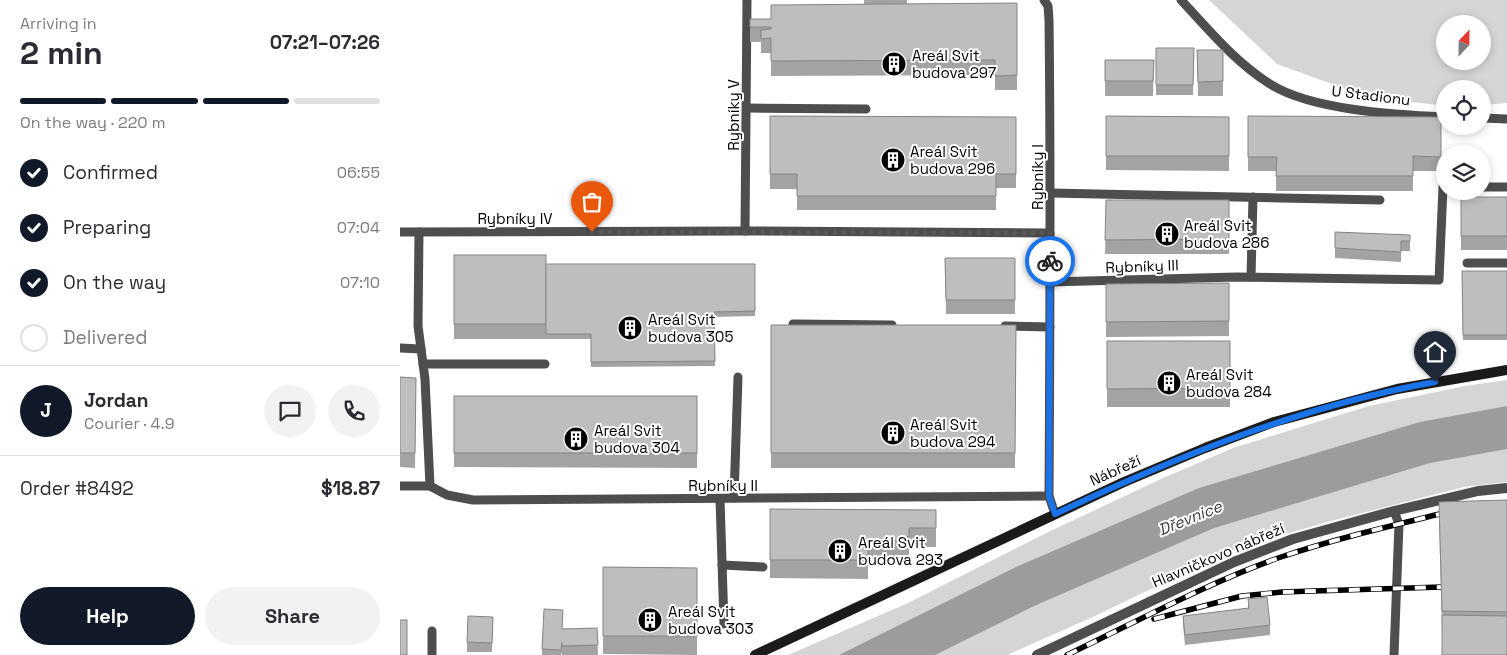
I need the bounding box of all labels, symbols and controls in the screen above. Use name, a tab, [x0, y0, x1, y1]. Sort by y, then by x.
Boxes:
text: Arriving in	[20, 13, 97, 34]
north arrow	[1436, 15, 1491, 70]
map controls	[1436, 15, 1491, 200]
text: 07:21–07:26	[270, 30, 380, 55]
text: 2 min	[20, 33, 103, 73]
place label: Areál Svit budova 297	[912, 46, 996, 82]
building icon: Areál Svit budova 297	[881, 51, 907, 77]
street label: Rybníky V	[724, 79, 743, 151]
button: locate	[1436, 80, 1491, 135]
street label: U Stadionu	[1331, 81, 1411, 109]
text: On the way · 220 m	[20, 112, 166, 133]
place label: Areál Svit budova 296	[910, 142, 995, 178]
street label: Rybníky I	[1028, 144, 1047, 210]
button: layers	[1436, 145, 1491, 200]
building icon: Areál Svit budova 296	[880, 147, 906, 173]
icon: check	[20, 159, 48, 187]
text: Confirmed	[63, 160, 158, 185]
text: 06:55	[337, 162, 380, 183]
pin	[571, 181, 613, 232]
icon: bag	[578, 188, 606, 216]
street label: Rybníky IV	[477, 209, 553, 228]
icon: check	[20, 214, 48, 242]
text: Preparing	[63, 215, 151, 240]
place label: Areál Svit budova 286	[1184, 216, 1269, 252]
text: 07:04	[337, 217, 380, 238]
building icon: Areál Svit budova 286	[1154, 221, 1180, 247]
courier	[1025, 236, 1075, 286]
icon: bike	[1036, 247, 1064, 275]
street label: Rybníky III	[1105, 255, 1179, 277]
icon: check	[20, 269, 48, 297]
text: On the way	[63, 270, 166, 295]
text: 07:10	[340, 272, 380, 293]
place label: Areál Svit budova 305	[648, 310, 733, 346]
building icon: Areál Svit budova 305	[617, 315, 643, 341]
text: Delivered	[63, 325, 148, 350]
pin	[1414, 331, 1456, 382]
icon: home	[1421, 338, 1449, 366]
place label: Areál Svit budova 284	[1186, 365, 1272, 401]
building icon: Areál Svit budova 284	[1156, 370, 1182, 396]
button: chat	[264, 385, 316, 437]
button: phone	[328, 385, 380, 437]
text: Jordan	[84, 388, 149, 413]
text: J	[40, 398, 52, 423]
text: Courier · 4.9	[84, 413, 174, 434]
place label: Areál Svit budova 294	[910, 415, 995, 451]
building icon: Areál Svit budova 294	[880, 420, 906, 446]
place label: Areál Svit budova 304	[594, 421, 680, 457]
building icon: Areál Svit budova 304	[563, 426, 589, 452]
street label: Nábřeží	[1087, 450, 1144, 490]
text: Order #8492	[20, 476, 134, 501]
text: $18.87	[321, 476, 380, 501]
street label: Rybníky II	[688, 476, 758, 495]
water label: Dřevnice	[1155, 496, 1225, 540]
street label: Hlavničkovo nábřeží	[1149, 518, 1287, 592]
place label: Areál Svit budova 293	[858, 533, 943, 569]
building icon: Areál Svit budova 293	[827, 538, 853, 564]
button: Help	[20, 587, 195, 645]
button: Share	[205, 587, 380, 645]
place label: Areál Svit budova 303	[668, 602, 754, 638]
building icon: Areál Svit budova 303	[637, 607, 663, 633]

